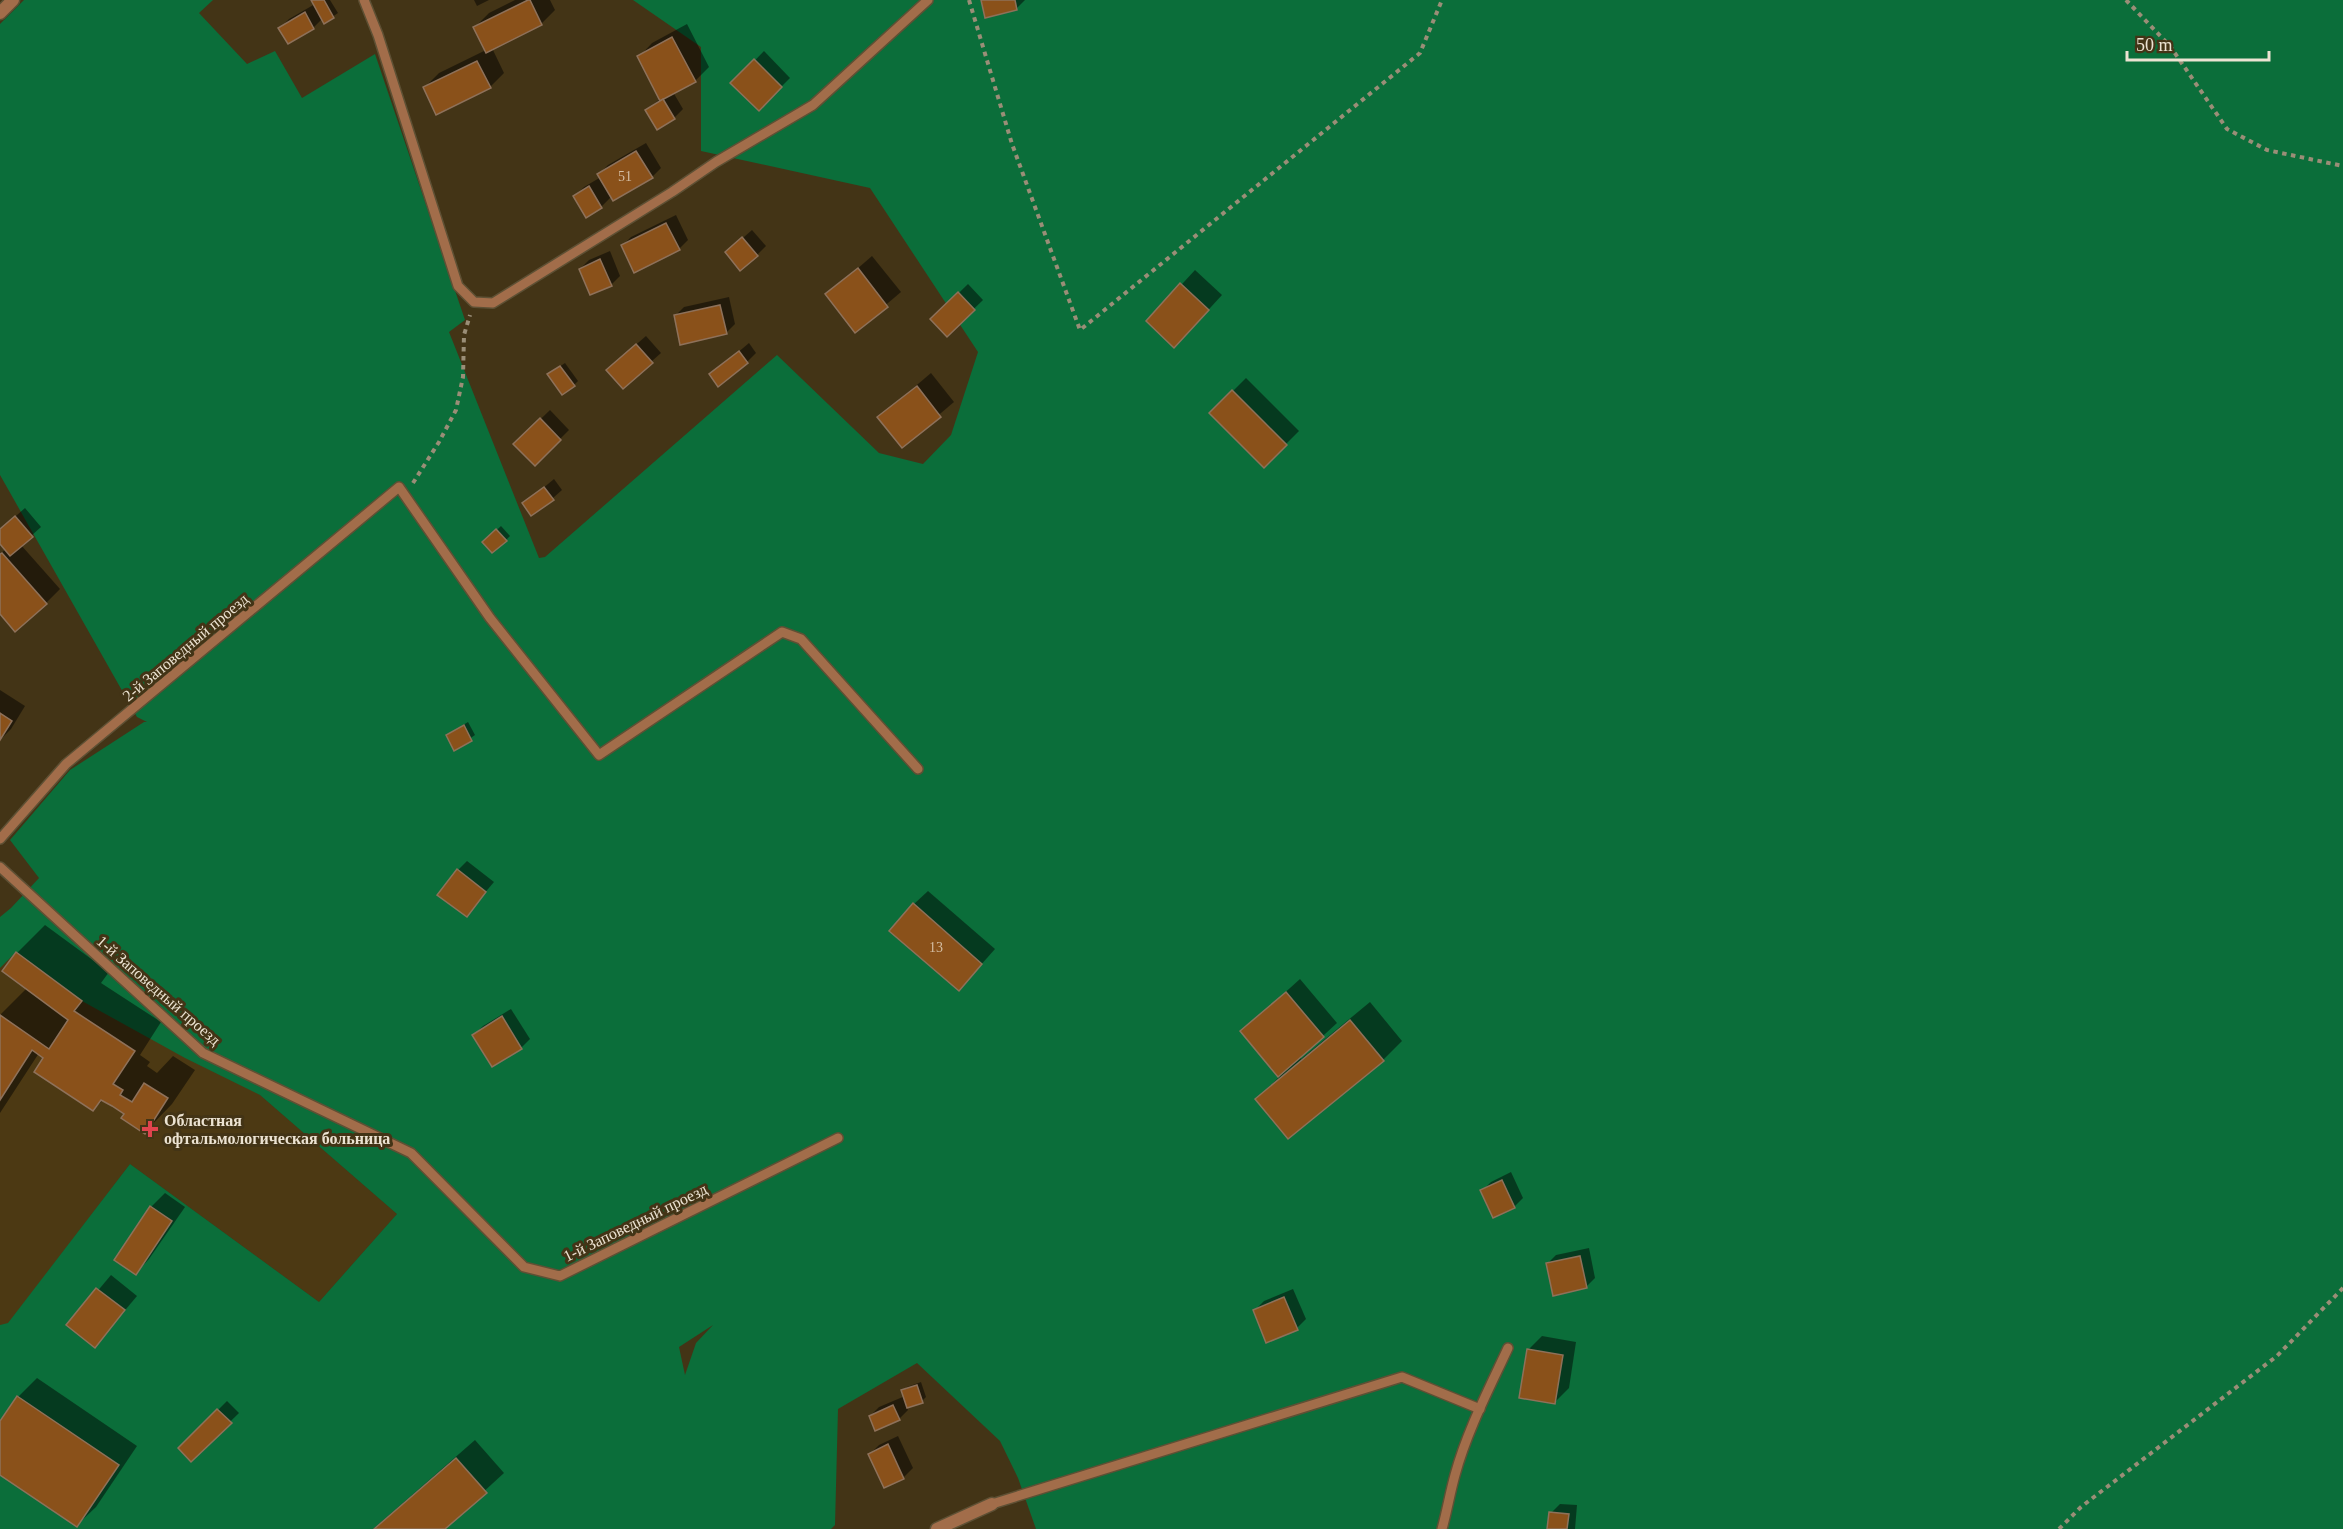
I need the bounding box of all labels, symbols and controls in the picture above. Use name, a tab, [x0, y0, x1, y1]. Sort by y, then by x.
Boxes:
scale bar	[2127, 24, 2270, 62]
text: 50 m	[2136, 35, 2173, 55]
house number: 51	[618, 169, 632, 184]
street label: 2-й Заповедный проезд	[119, 590, 252, 705]
street label: 1-й Заповедный проезд	[93, 932, 224, 1049]
house number: 13	[929, 940, 943, 955]
place label: Областная офтальмологическая больница	[164, 1112, 390, 1148]
marker: Областная офтальмологическая больница	[141, 1120, 159, 1138]
street label: 1-й Заповедный проезд	[561, 1180, 710, 1266]

